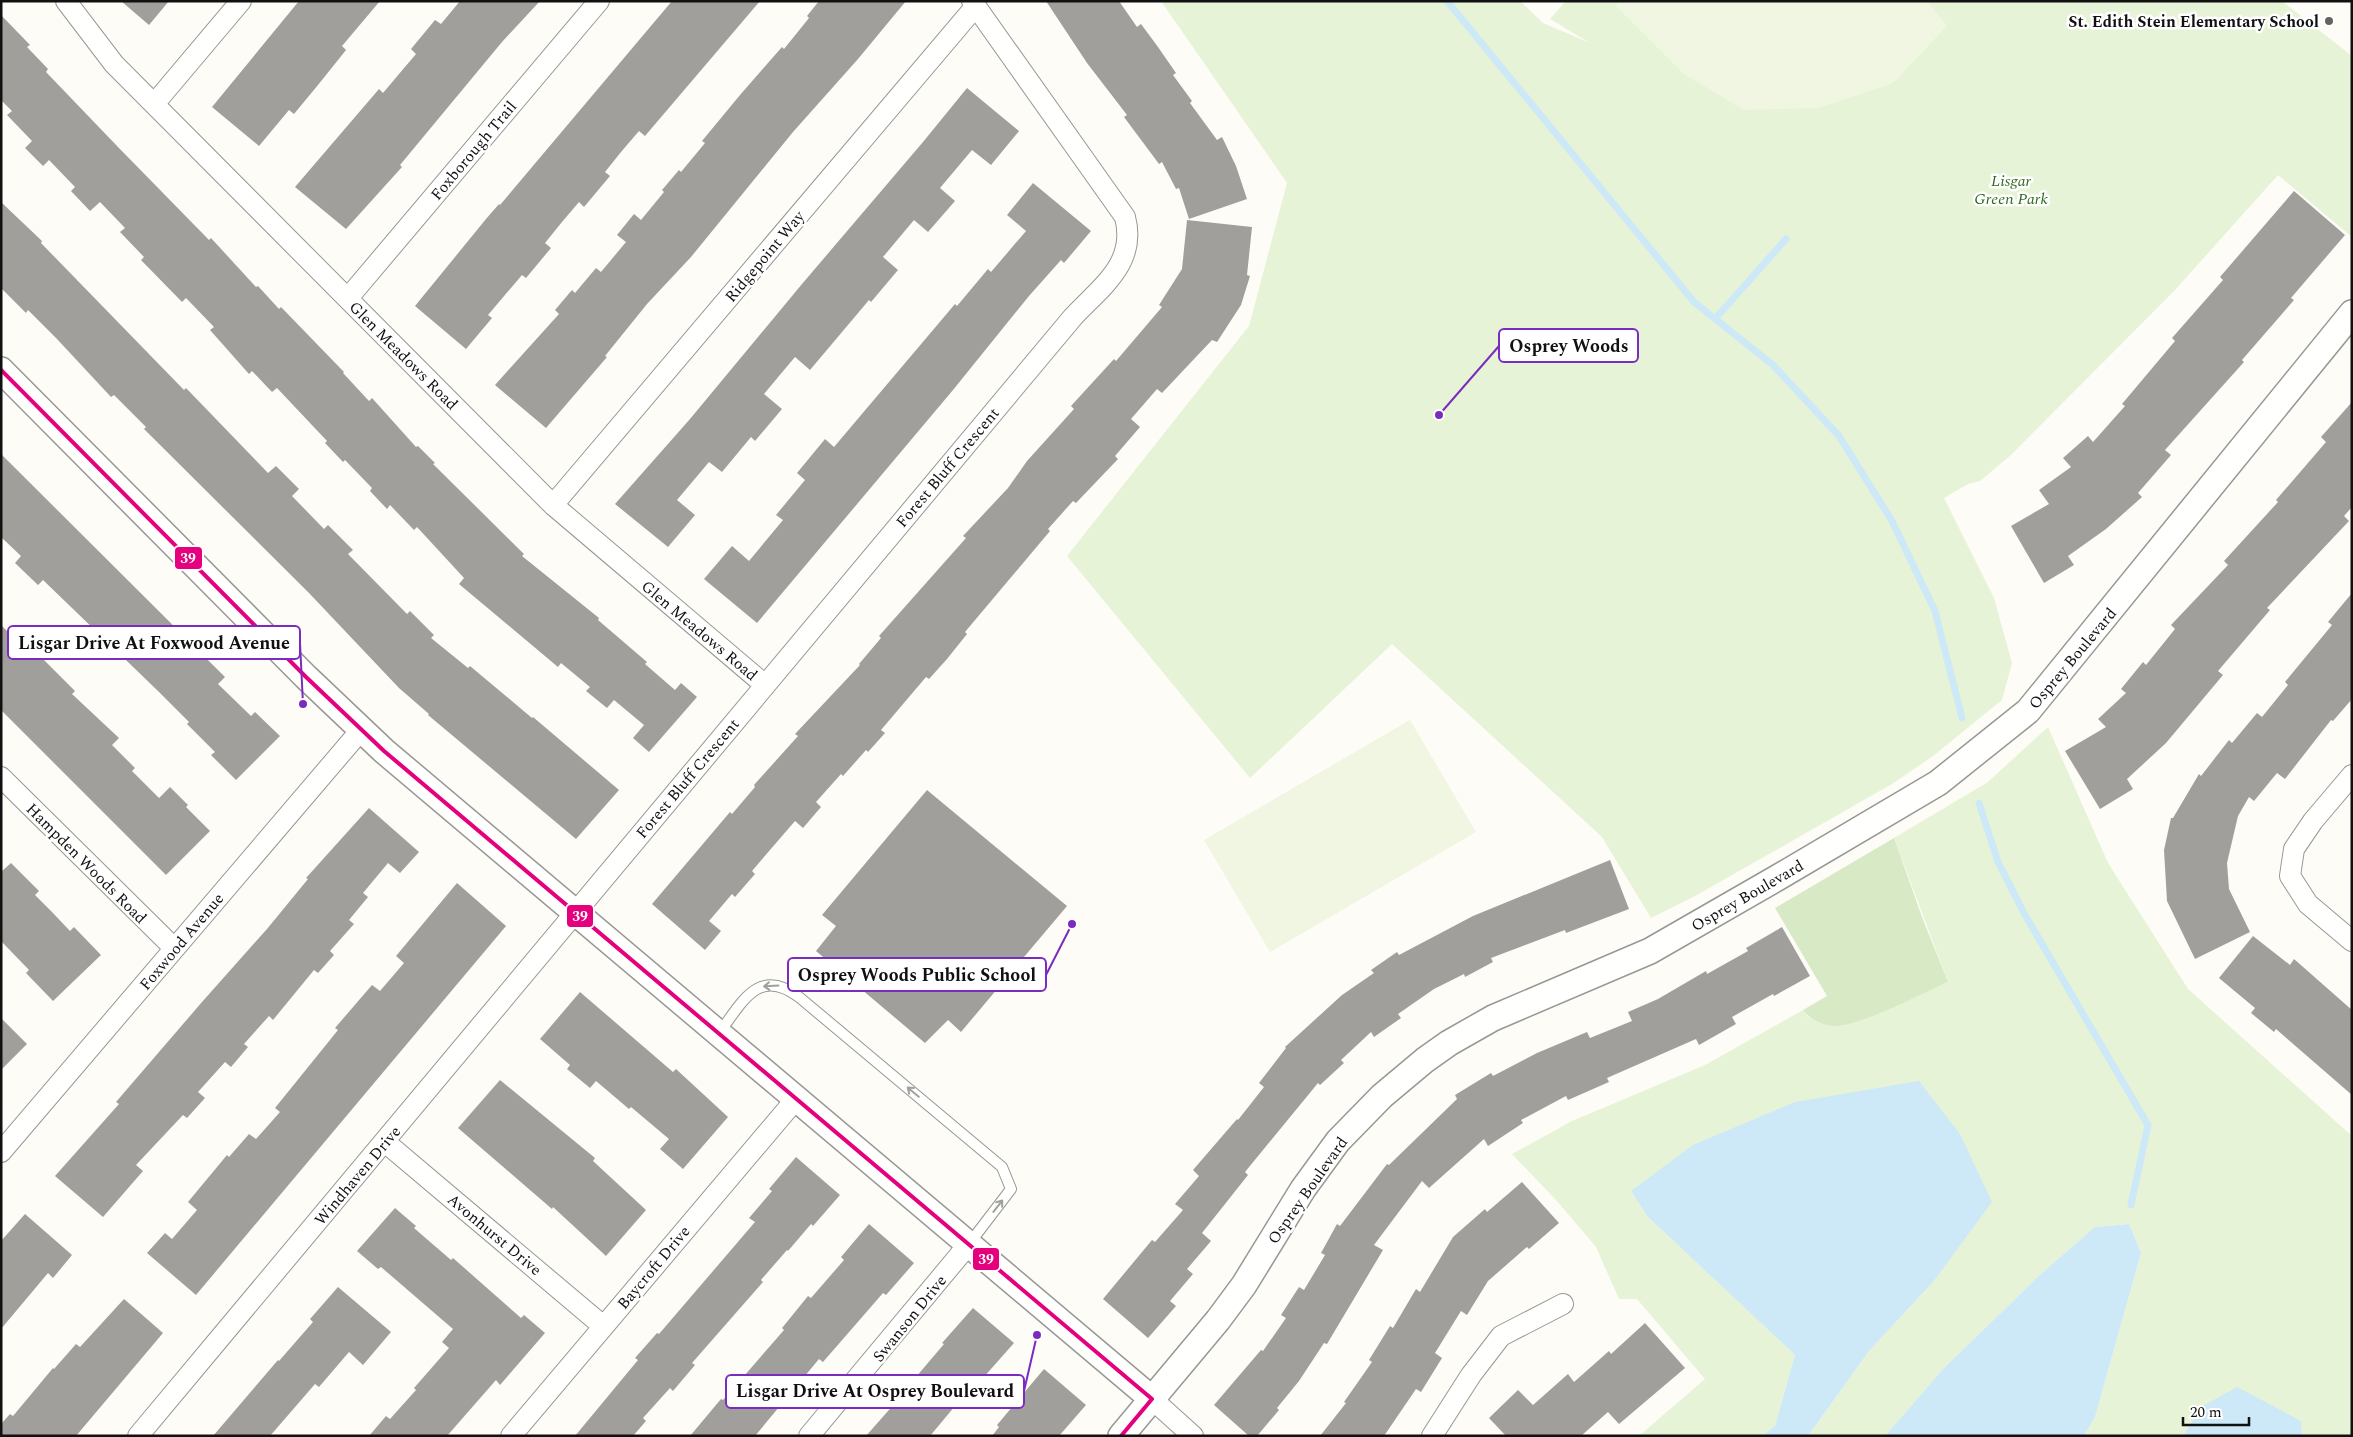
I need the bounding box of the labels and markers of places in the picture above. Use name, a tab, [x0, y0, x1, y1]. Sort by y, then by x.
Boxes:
place label: St. Edith Stein Elementary School	[2068, 10, 2319, 34]
marker: St. Edith Stein Elementary School	[2323, 15, 2335, 27]
callout: Osprey Woods	[1499, 329, 1638, 362]
callout: Lisgar Drive At Foxwood Avenue	[8, 626, 300, 659]
callout: Osprey Woods Public School	[788, 958, 1046, 991]
callout: Lisgar Drive At Osprey Boulevard	[726, 1375, 1024, 1408]

